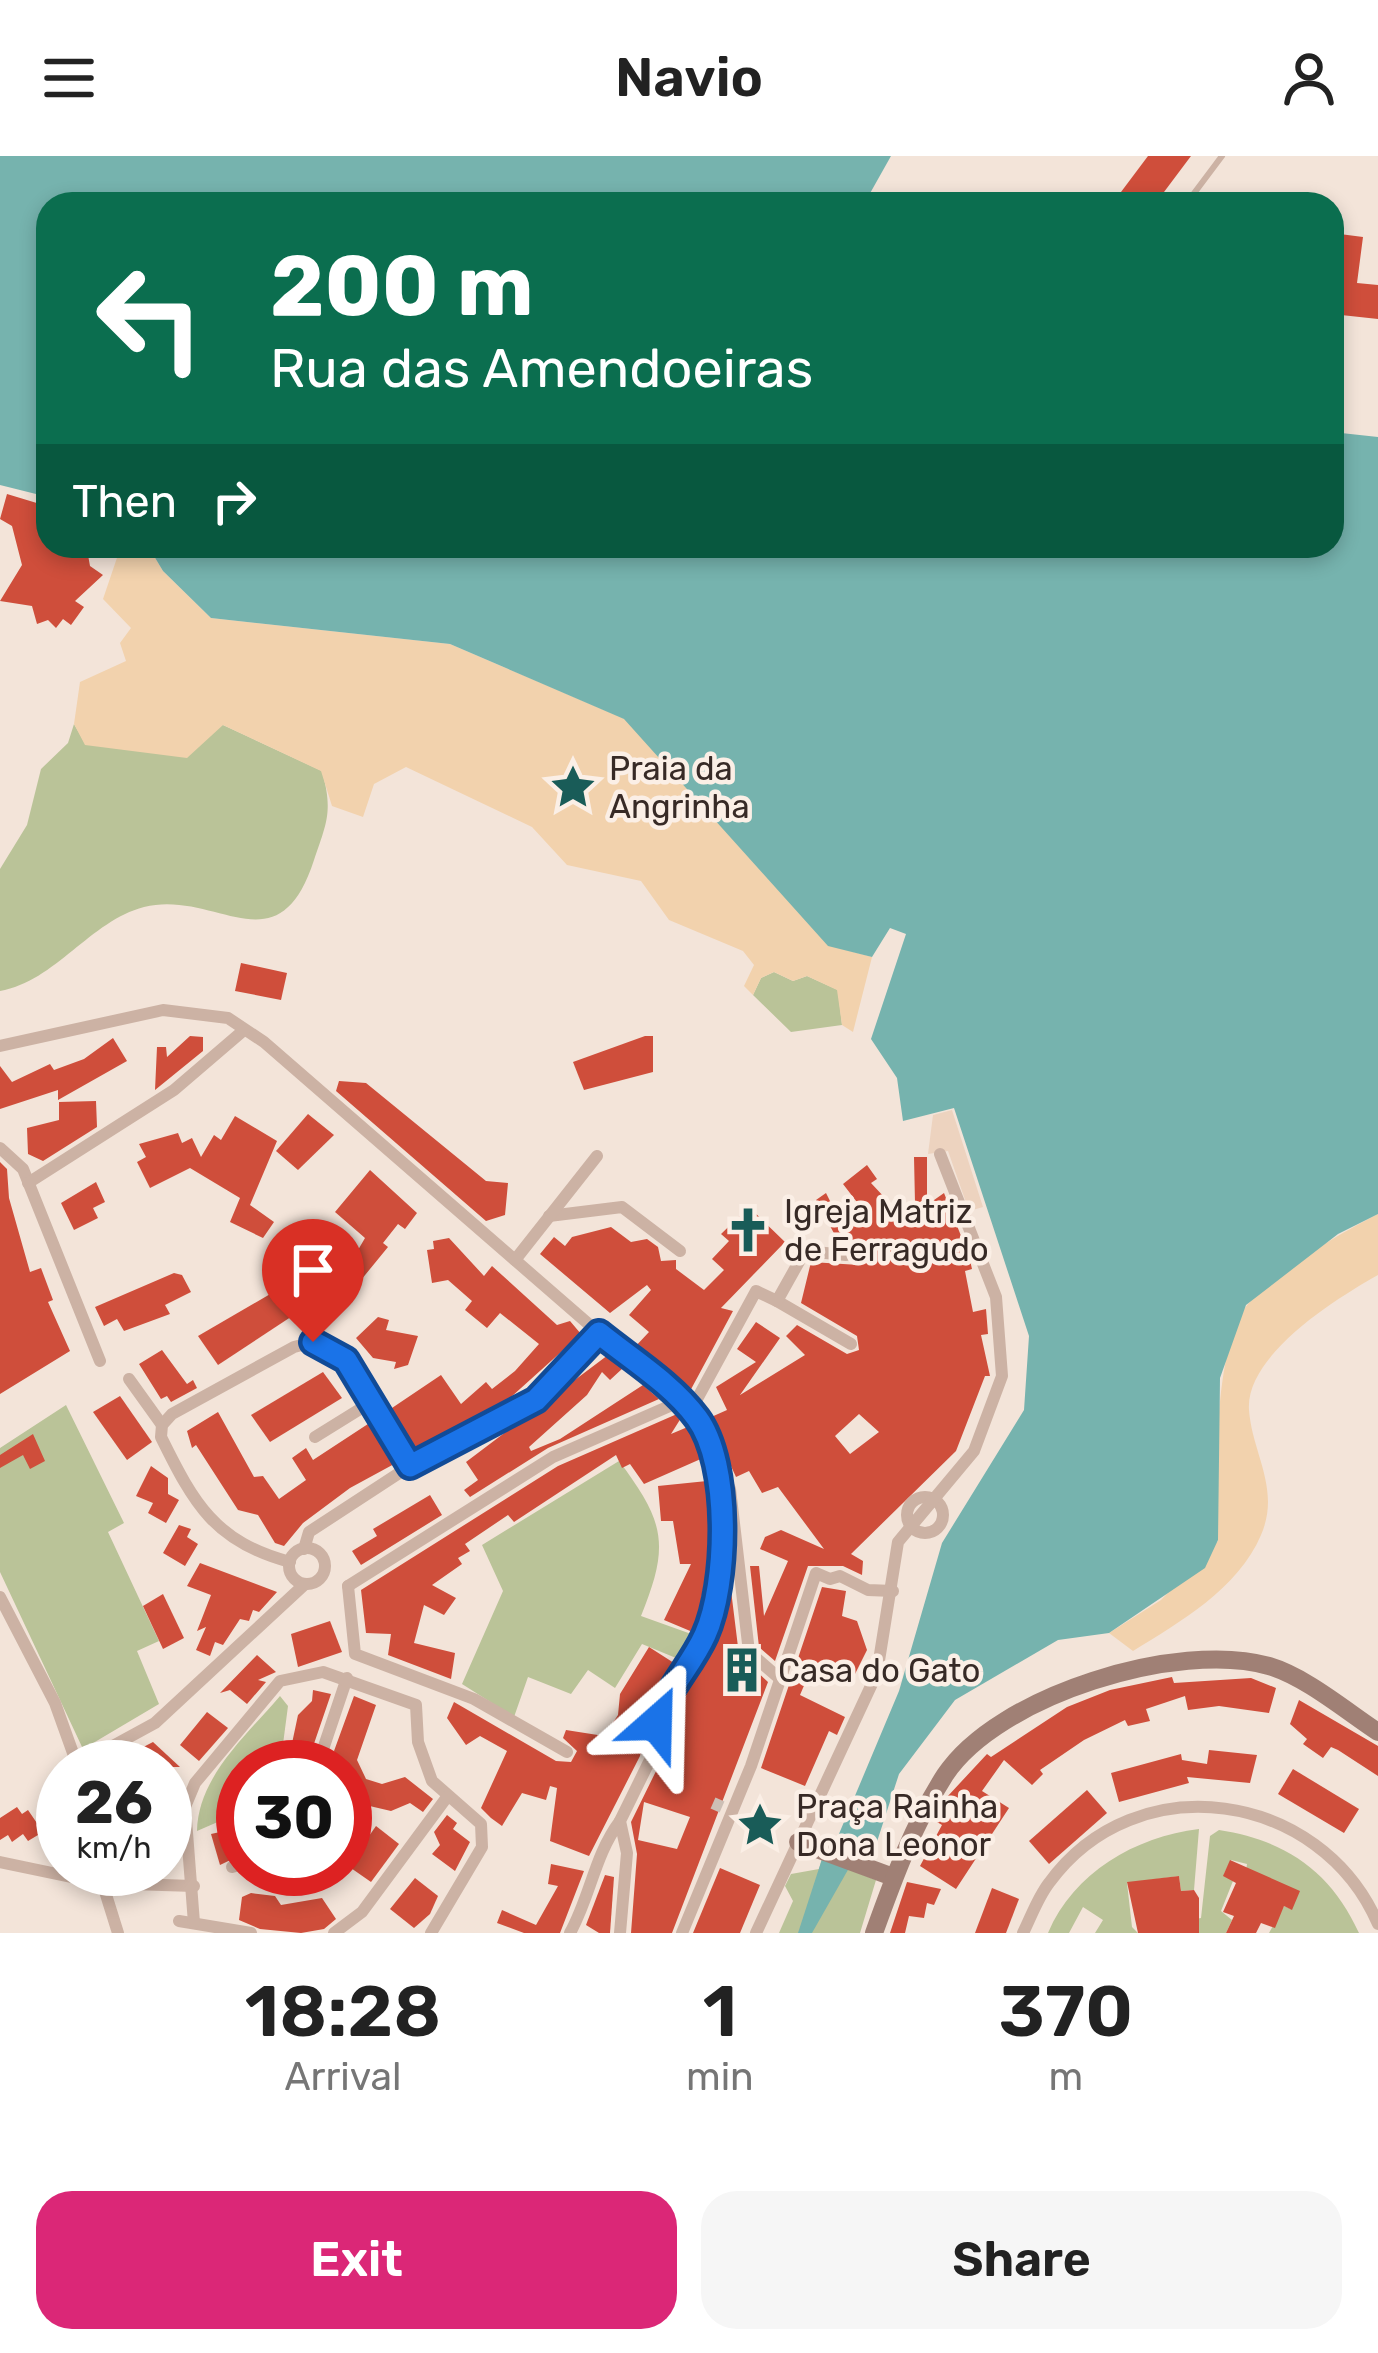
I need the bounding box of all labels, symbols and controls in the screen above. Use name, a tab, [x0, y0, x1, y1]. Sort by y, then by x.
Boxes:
icon: menu	[36, 45, 102, 111]
icon: person	[1276, 45, 1342, 111]
text: Navio	[615, 46, 763, 110]
text: 200 m	[270, 236, 534, 336]
icon: left	[72, 240, 228, 396]
text: Rua das Amendoeiras	[270, 337, 813, 401]
icon: right	[201, 468, 267, 534]
text: Then	[72, 475, 177, 528]
place label: Praia da Angrinha	[609, 749, 750, 826]
place icon: Praia da Angrinha	[548, 762, 598, 812]
place label: Igreja Matriz de Ferragudo	[784, 1192, 989, 1269]
church icon: Igreja Matriz de Ferragudo	[723, 1205, 773, 1255]
pin	[262, 1219, 364, 1342]
icon: arrive	[280, 1237, 346, 1303]
building icon: Casa do Gato	[717, 1645, 767, 1695]
place label: Casa do Gato	[778, 1651, 980, 1690]
position arrow	[593, 1660, 719, 1786]
speed limit sign: 30	[216, 1740, 372, 1896]
text: 26	[75, 1767, 153, 1838]
place label: Praça Rainha Dona Leonor	[796, 1787, 998, 1864]
place icon: Praça Rainha Dona Leonor	[735, 1800, 785, 1850]
text: km/h	[77, 1830, 151, 1866]
text: 18:28	[245, 1969, 441, 2054]
text: 1	[703, 1969, 737, 2054]
text: 370	[999, 1969, 1133, 2054]
text: Arrival	[284, 2054, 402, 2100]
text: min	[686, 2054, 754, 2100]
text: m	[1049, 2054, 1083, 2100]
button: Exit	[36, 2191, 677, 2329]
button: Share	[701, 2191, 1342, 2329]

